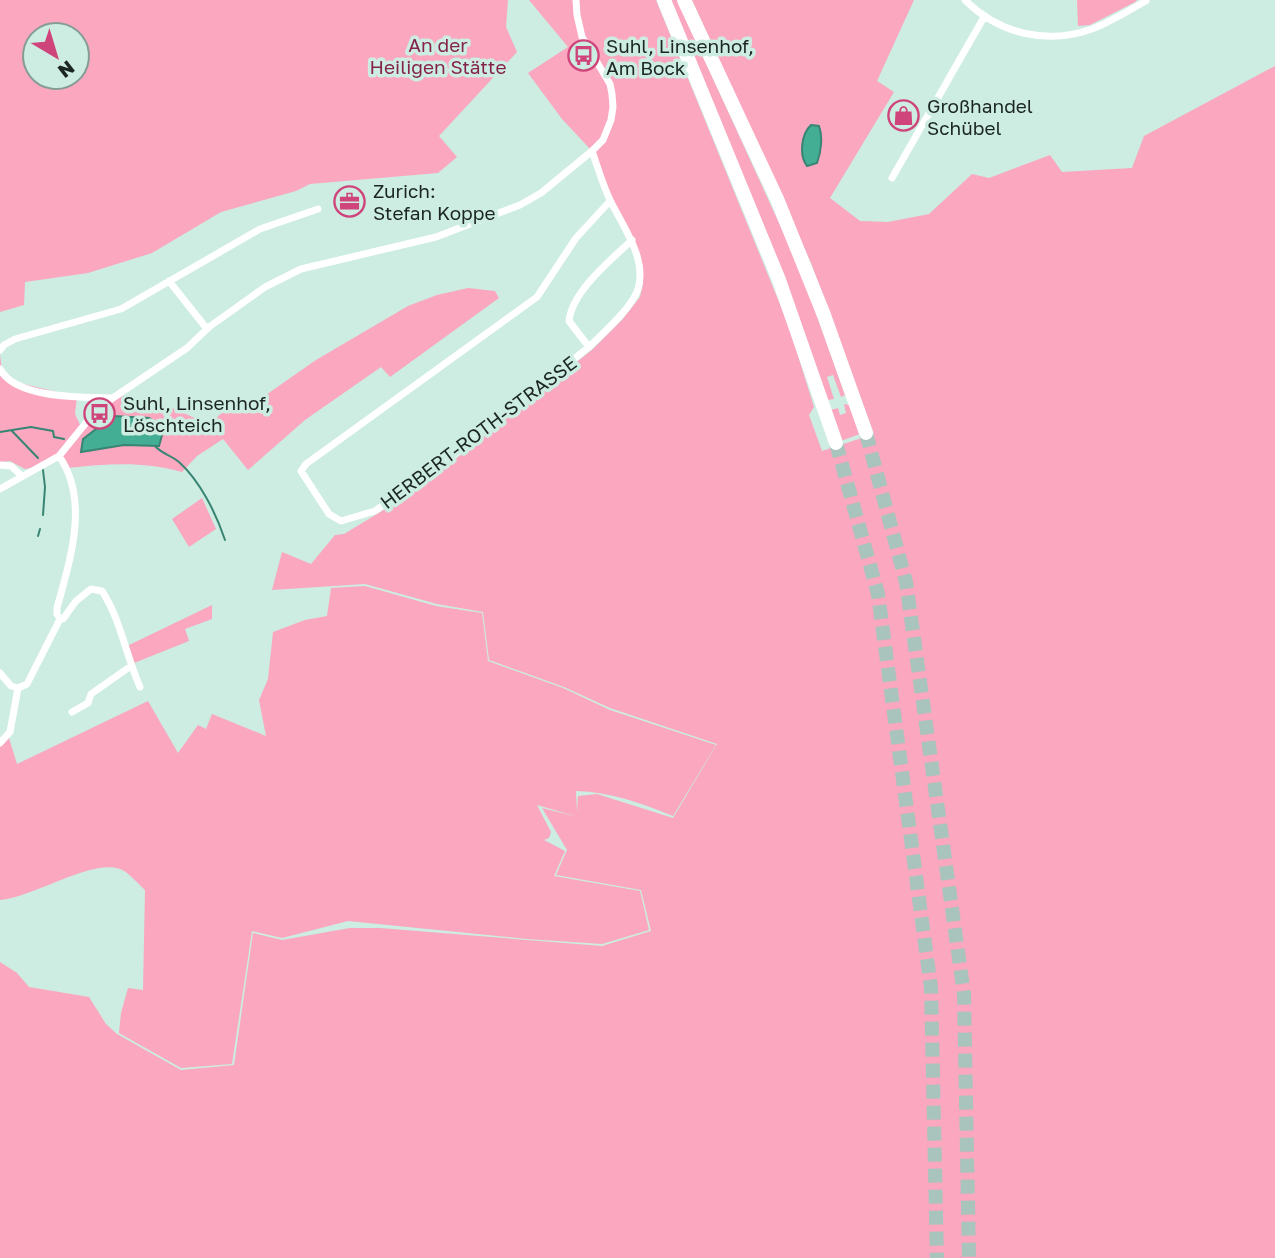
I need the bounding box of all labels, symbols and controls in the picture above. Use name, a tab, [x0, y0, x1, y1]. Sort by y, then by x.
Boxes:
north arrow	[21, 21, 91, 91]
park label: An der Heiligen Stätte	[370, 33, 506, 78]
place label: Suhl, Linsenhof, Am Bock	[606, 34, 754, 79]
bus stop icon: Suhl, Linsenhof, Am Bock	[566, 39, 600, 73]
text: N	[54, 56, 80, 83]
place label: Großhandel Schübel	[927, 94, 1033, 139]
shop icon: Großhandel Schübel	[887, 99, 921, 133]
place label: Zurich: Stefan Koppe	[373, 179, 495, 224]
office icon: Zurich: Stefan Koppe	[333, 184, 367, 218]
street label: HERBERT-ROTH-STRASSE	[375, 351, 581, 513]
place label: Suhl, Linsenhof, Löschteich	[123, 391, 271, 436]
bus stop icon: Suhl, Linsenhof, Löschteich	[83, 396, 117, 430]

